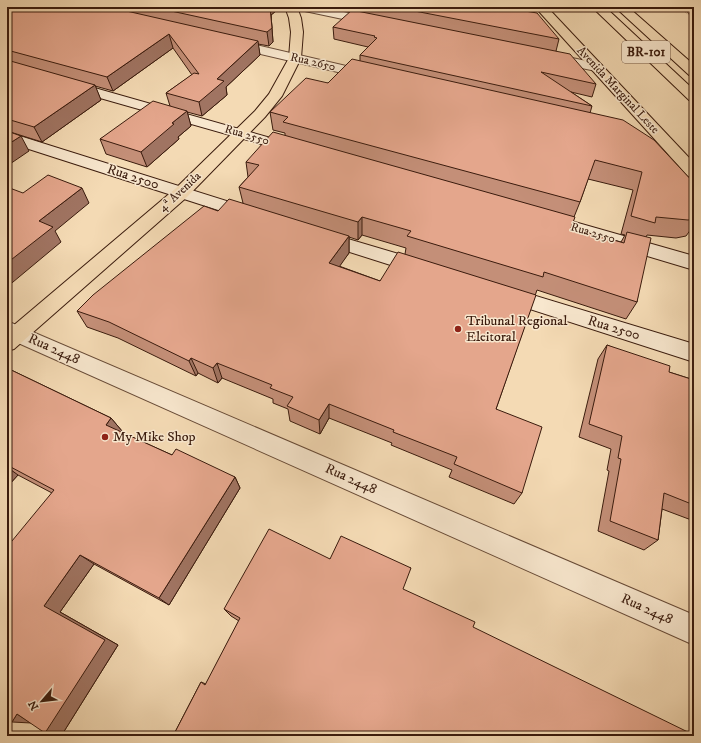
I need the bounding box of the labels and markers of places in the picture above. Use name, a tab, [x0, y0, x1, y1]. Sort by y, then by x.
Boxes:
place label: Tribunal Regional Eleitoral	[466, 312, 568, 346]
marker: Tribunal Regional Eleitoral	[453, 324, 463, 334]
place label: My Mike Shop	[113, 428, 196, 446]
marker: My Mike Shop	[100, 432, 110, 442]

